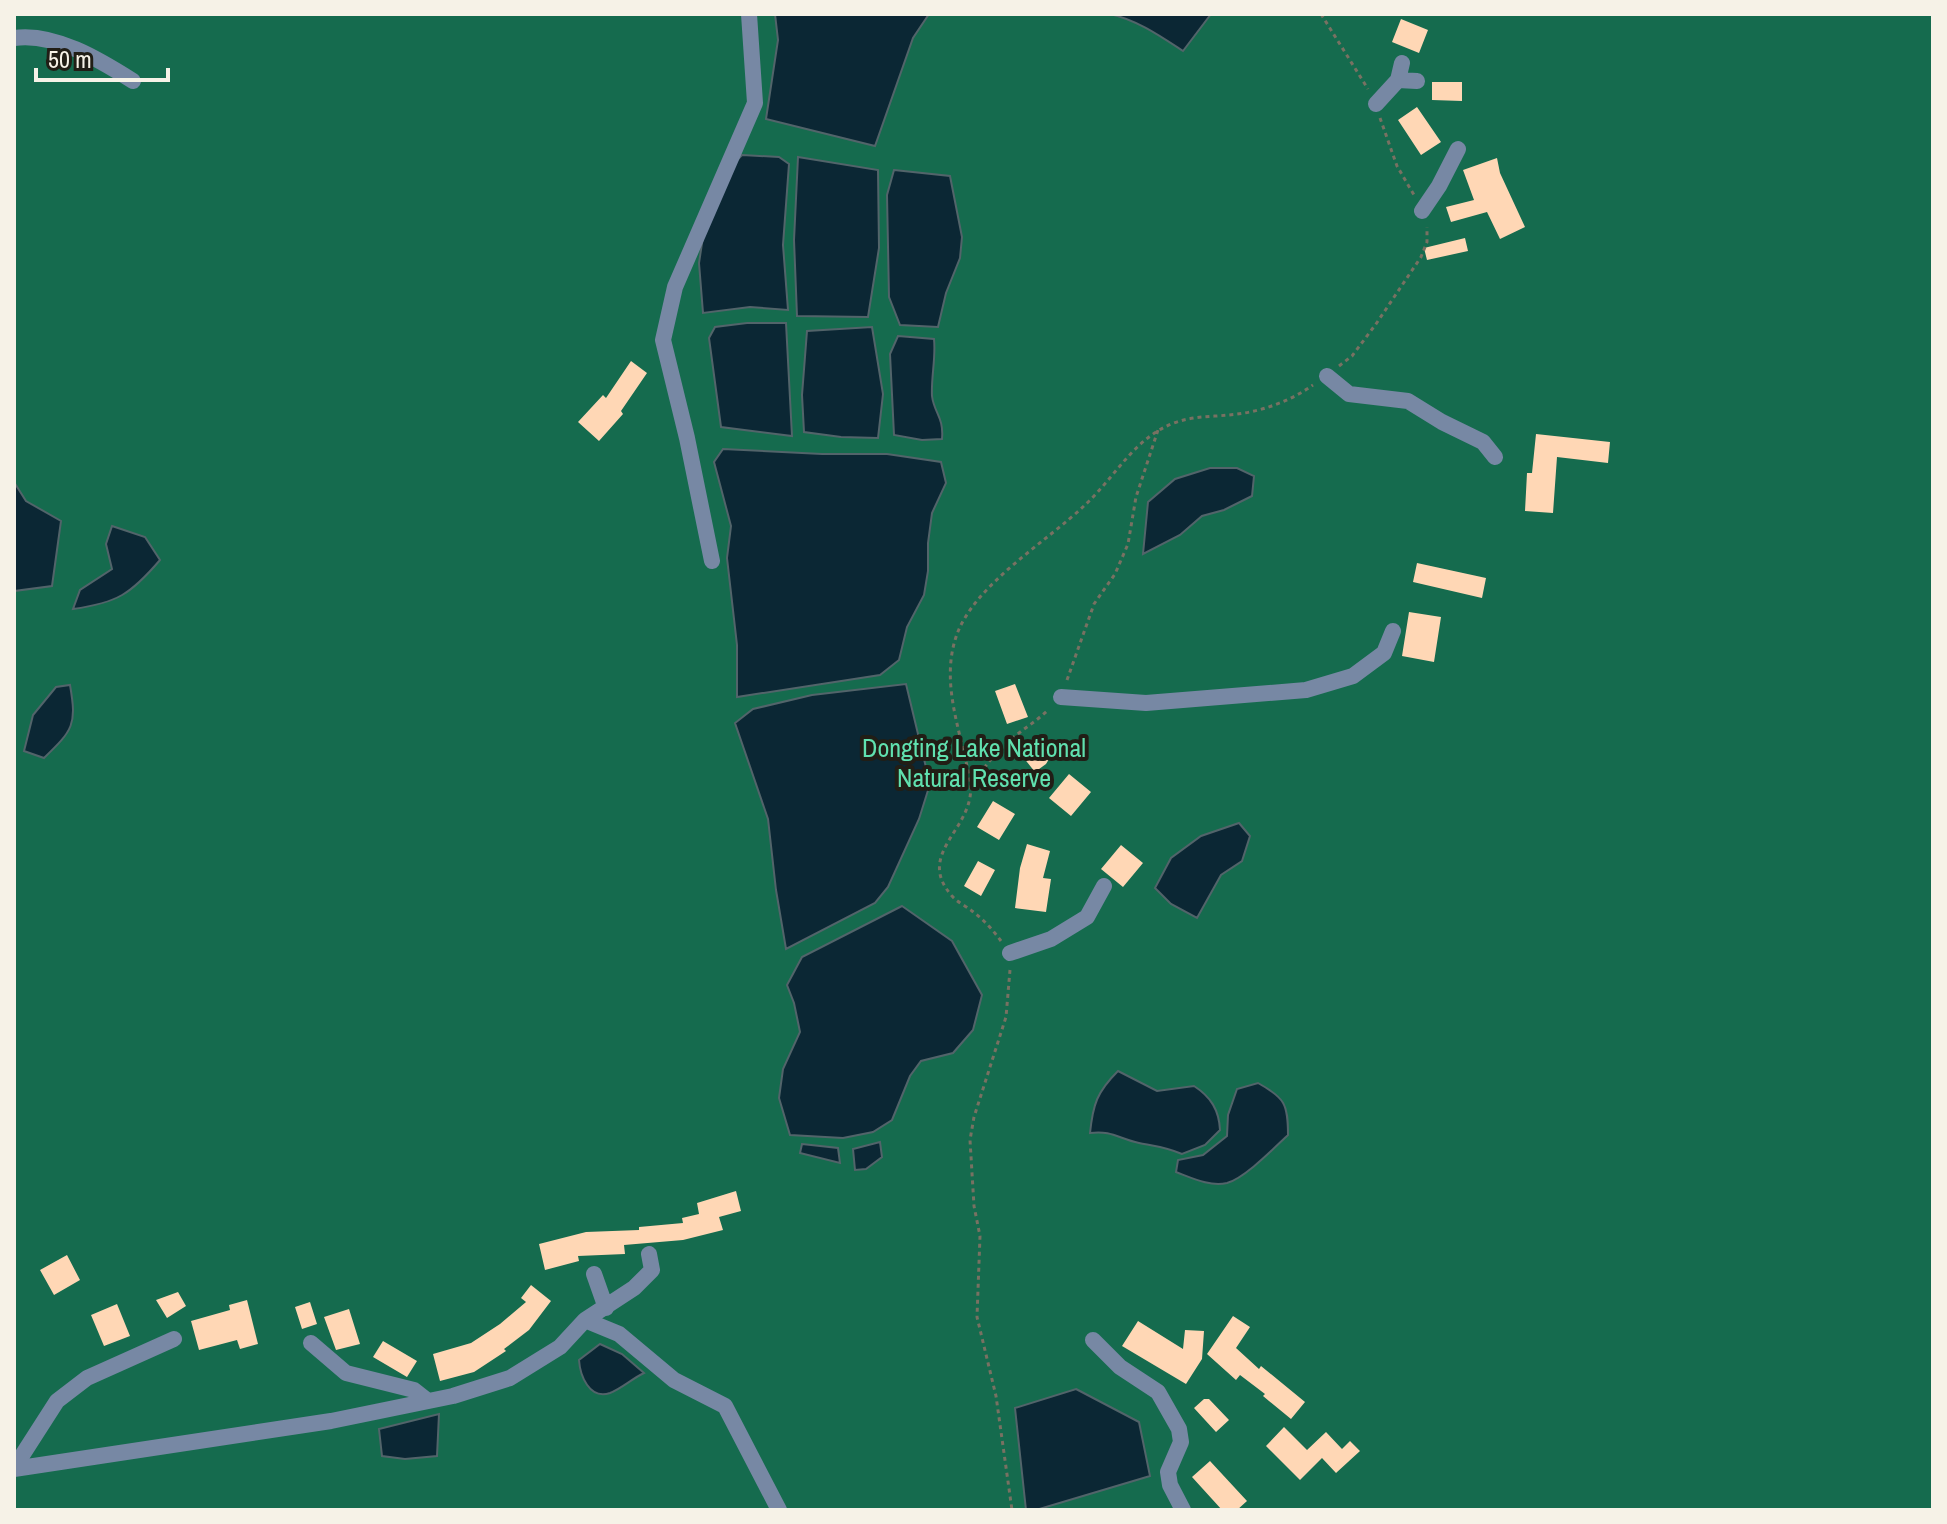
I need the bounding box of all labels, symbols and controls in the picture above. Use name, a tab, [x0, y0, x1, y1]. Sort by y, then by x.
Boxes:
scale bar	[36, 32, 168, 82]
text: 50 m	[48, 43, 92, 75]
park label: Dongting Lake National Natural Reserve	[862, 730, 1086, 795]

